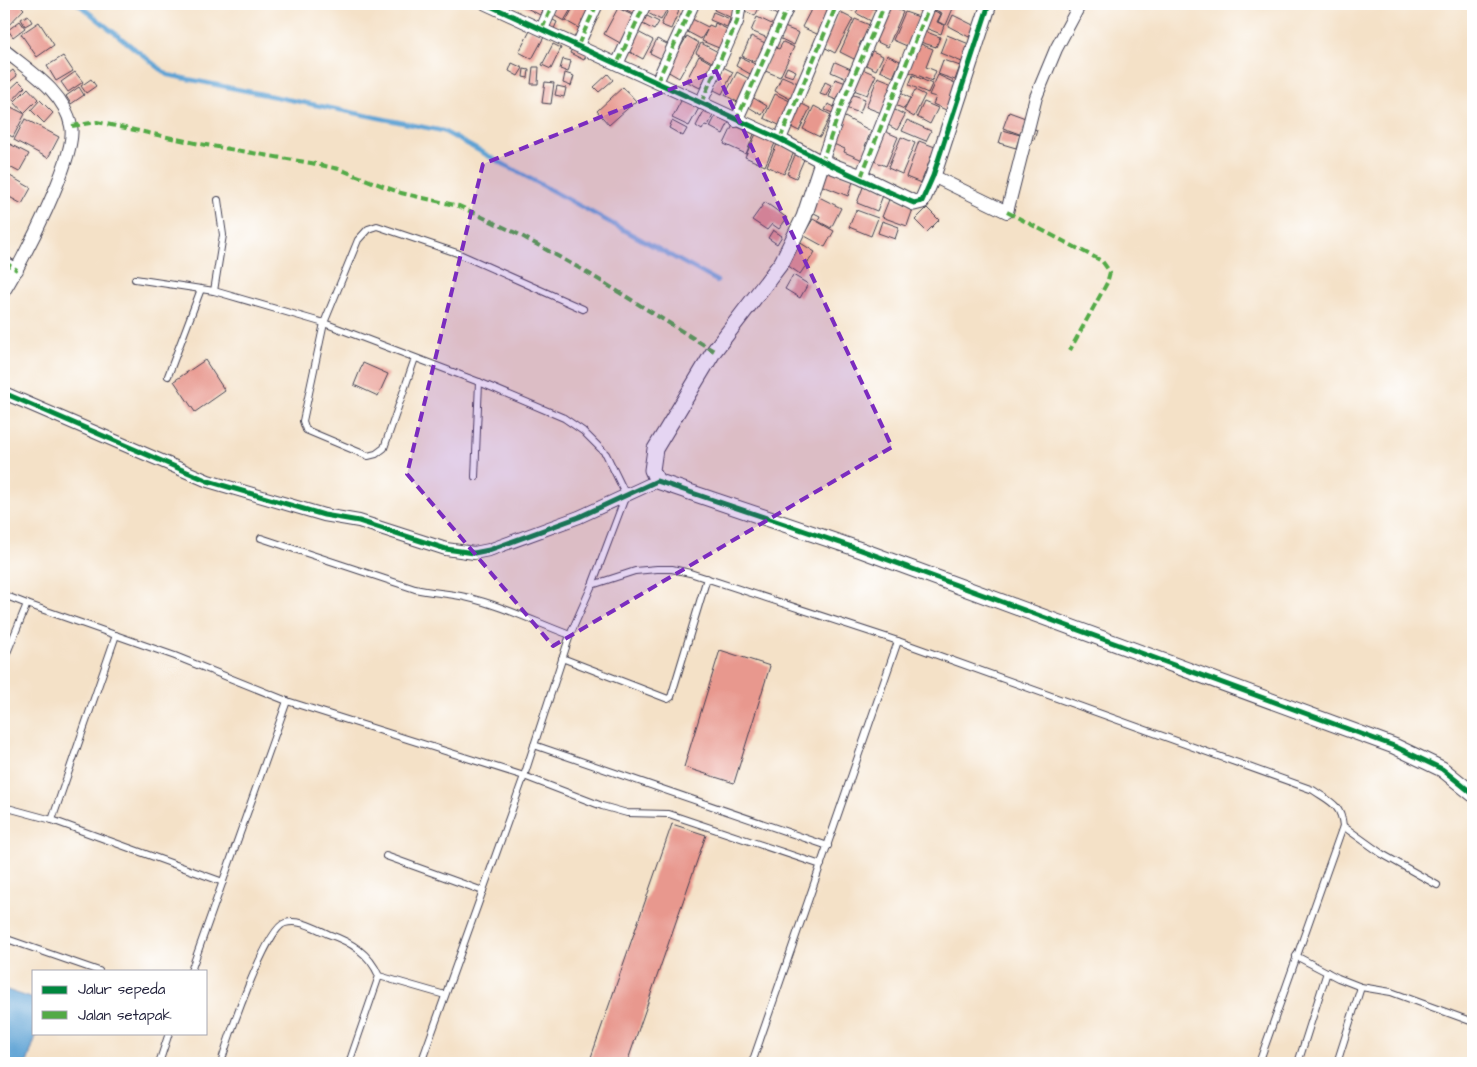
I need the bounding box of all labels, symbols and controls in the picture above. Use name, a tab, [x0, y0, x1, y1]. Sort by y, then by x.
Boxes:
legend	[32, 970, 208, 1034]
text: Jalur sepeda	[78, 979, 166, 1000]
text: Jalan setapak	[78, 1005, 172, 1026]

